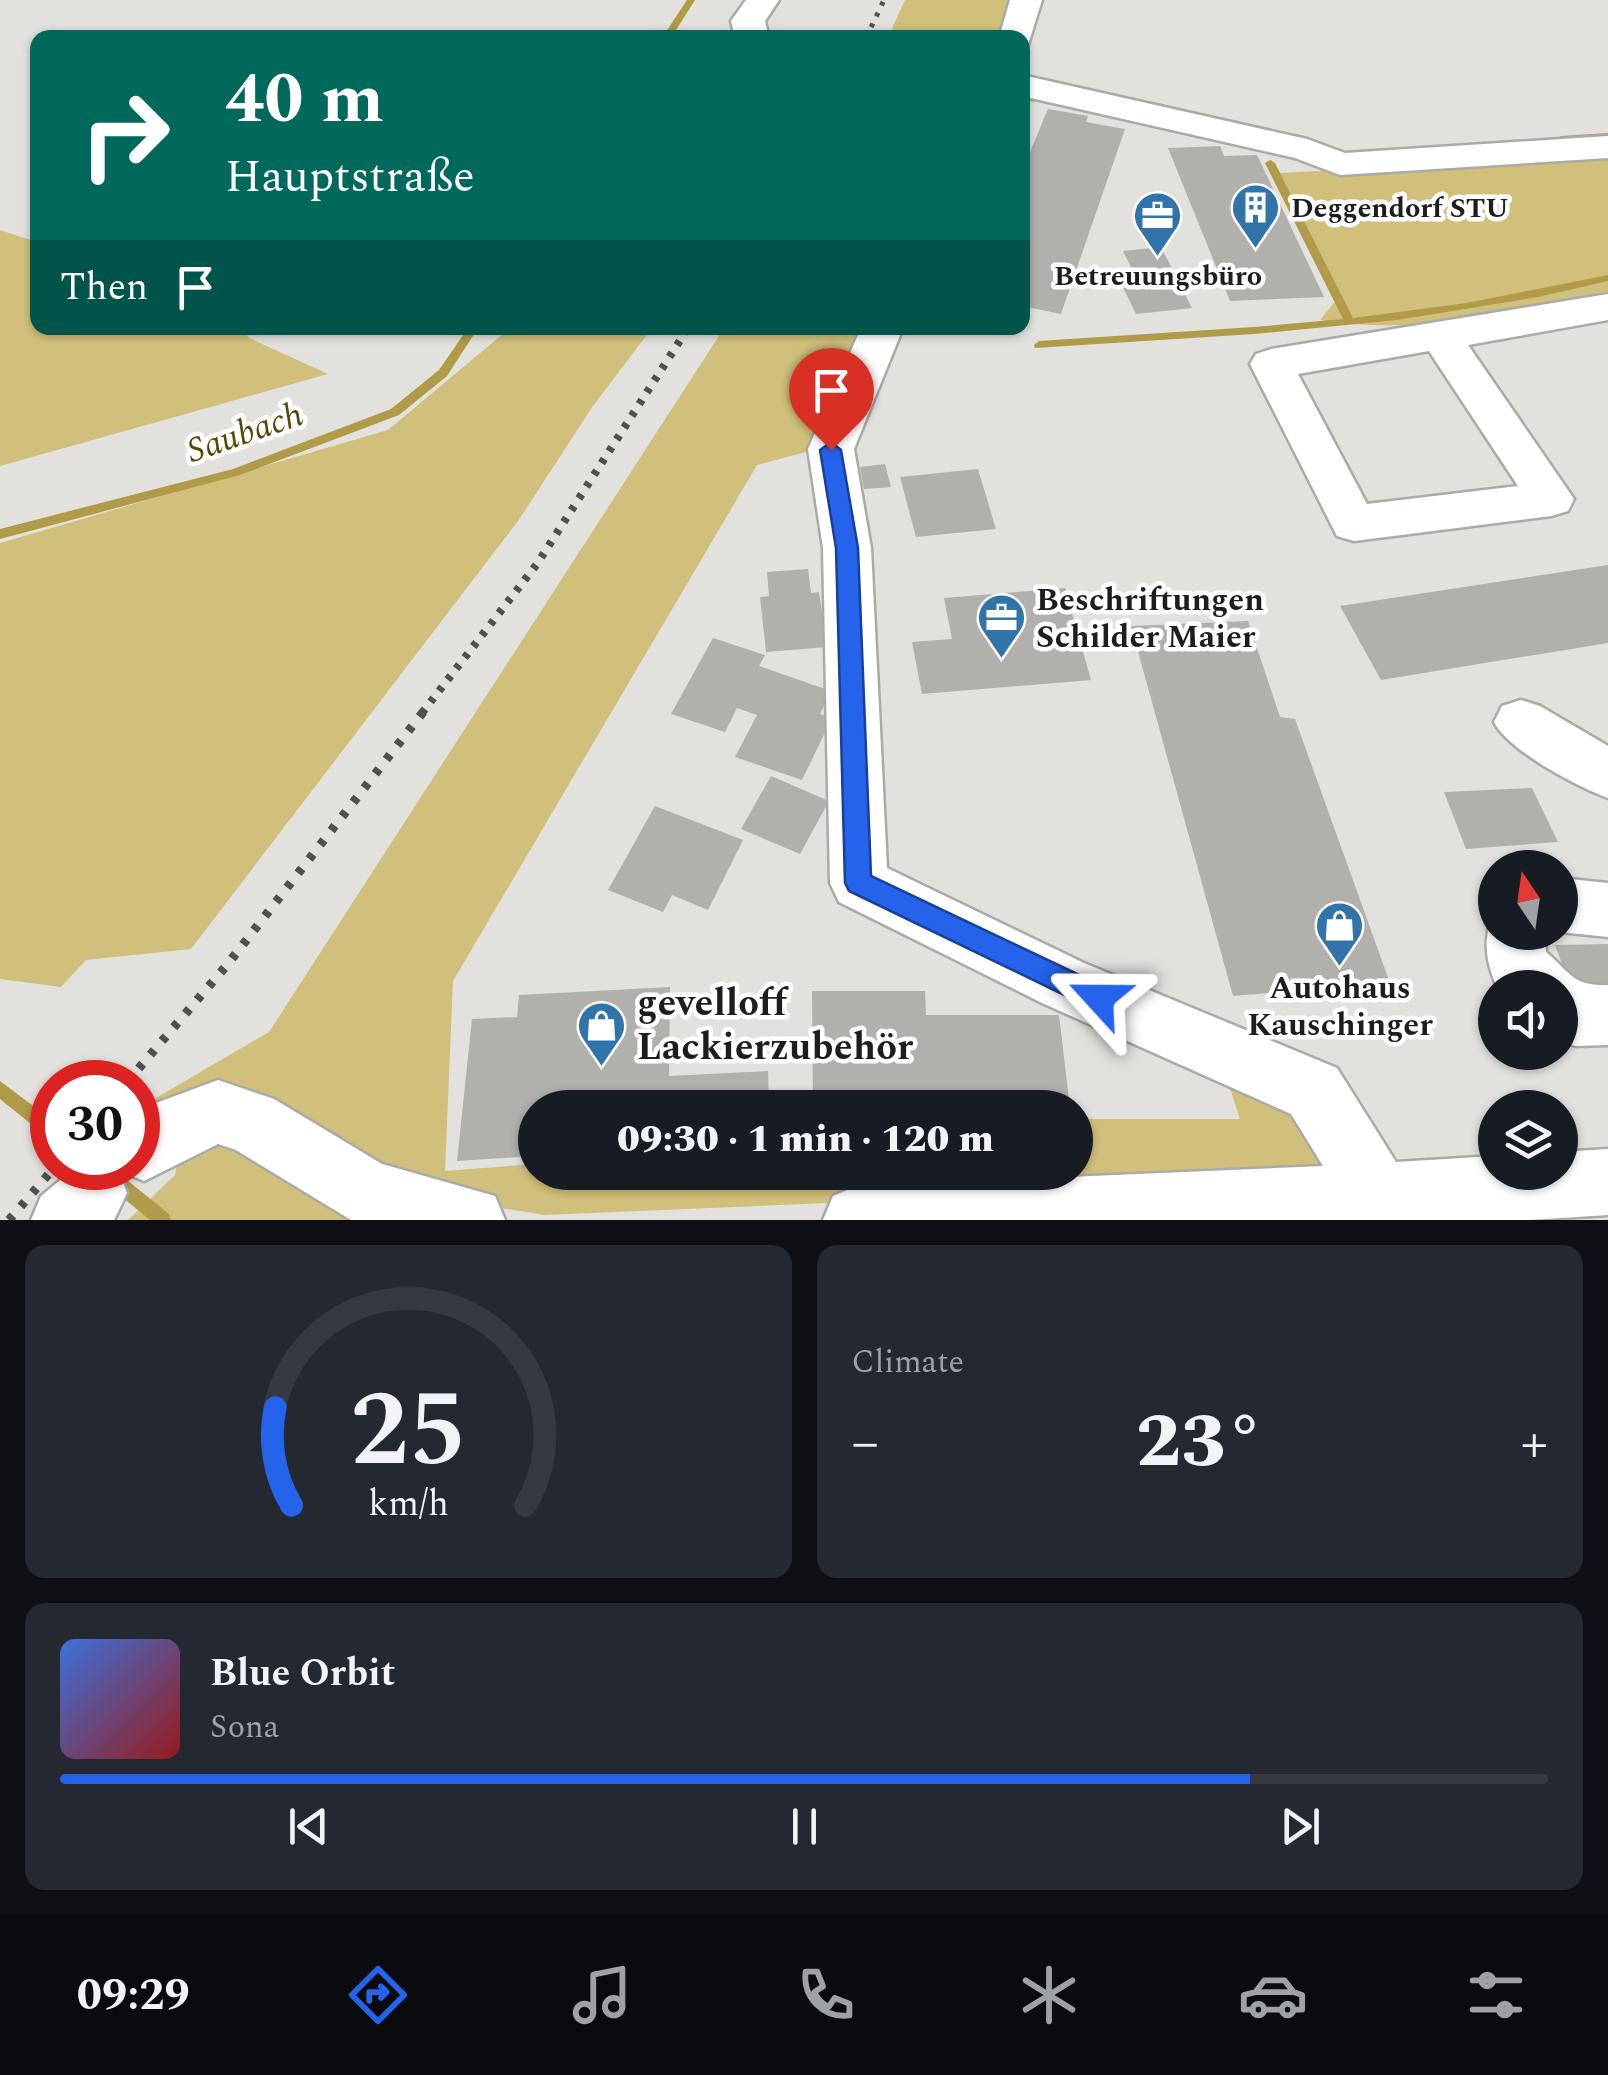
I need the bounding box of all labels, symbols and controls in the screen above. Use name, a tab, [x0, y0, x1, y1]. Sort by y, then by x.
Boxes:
text: 40 m	[225, 47, 384, 153]
icon: right	[60, 70, 190, 200]
text: Hauptstraße	[225, 143, 475, 212]
building icon: Deggendorf STU	[1230, 182, 1282, 250]
place label: Deggendorf STU	[1291, 187, 1509, 230]
office icon: Betreuungsbüro	[1132, 190, 1184, 258]
place label: Betreuungsbüro	[1054, 255, 1262, 298]
text: Then	[60, 259, 148, 317]
icon: arrive	[168, 260, 223, 315]
pin	[789, 348, 874, 451]
icon: arrive	[804, 363, 859, 418]
water label: Saubach	[180, 388, 310, 478]
place label: Beschriftungen Schilder Maier	[1036, 576, 1264, 662]
office icon: Beschriftungen Schilder Maier	[975, 592, 1027, 660]
north arrow	[1478, 850, 1578, 950]
map controls	[1478, 850, 1578, 1190]
shop icon: Autohaus Kauschinger	[1314, 900, 1366, 968]
position arrow	[1047, 946, 1151, 1050]
place label: Autohaus Kauschinger	[1247, 964, 1433, 1050]
button: sound	[1478, 970, 1578, 1070]
place label: gevelloff Lackierzubehör	[637, 975, 914, 1077]
shop icon: gevelloff Lackierzubehör	[576, 1000, 628, 1068]
speed limit sign: 30	[30, 1060, 160, 1190]
button: layers	[1478, 1090, 1578, 1190]
text: 09:30 · 1 min · 120 m	[617, 1111, 994, 1169]
text: Climate	[852, 1338, 964, 1387]
text: 25	[350, 1353, 467, 1511]
text: 23°	[1136, 1386, 1264, 1500]
text: −	[852, 1402, 879, 1485]
text: +	[1520, 1402, 1548, 1485]
text: km/h	[368, 1477, 448, 1532]
text: Blue Orbit	[210, 1645, 395, 1703]
text: Sona	[210, 1703, 279, 1752]
icon: previous	[281, 1799, 336, 1854]
icon: pause	[777, 1799, 832, 1854]
icon: next	[1273, 1799, 1328, 1854]
icon: directions	[343, 1960, 413, 2030]
icon: music	[567, 1960, 637, 2030]
icon: phone	[791, 1960, 861, 2030]
icon: climate	[1014, 1960, 1084, 2030]
icon: car	[1238, 1960, 1308, 2030]
icon: filters	[1461, 1960, 1531, 2030]
text: 09:29	[77, 1961, 190, 2030]

